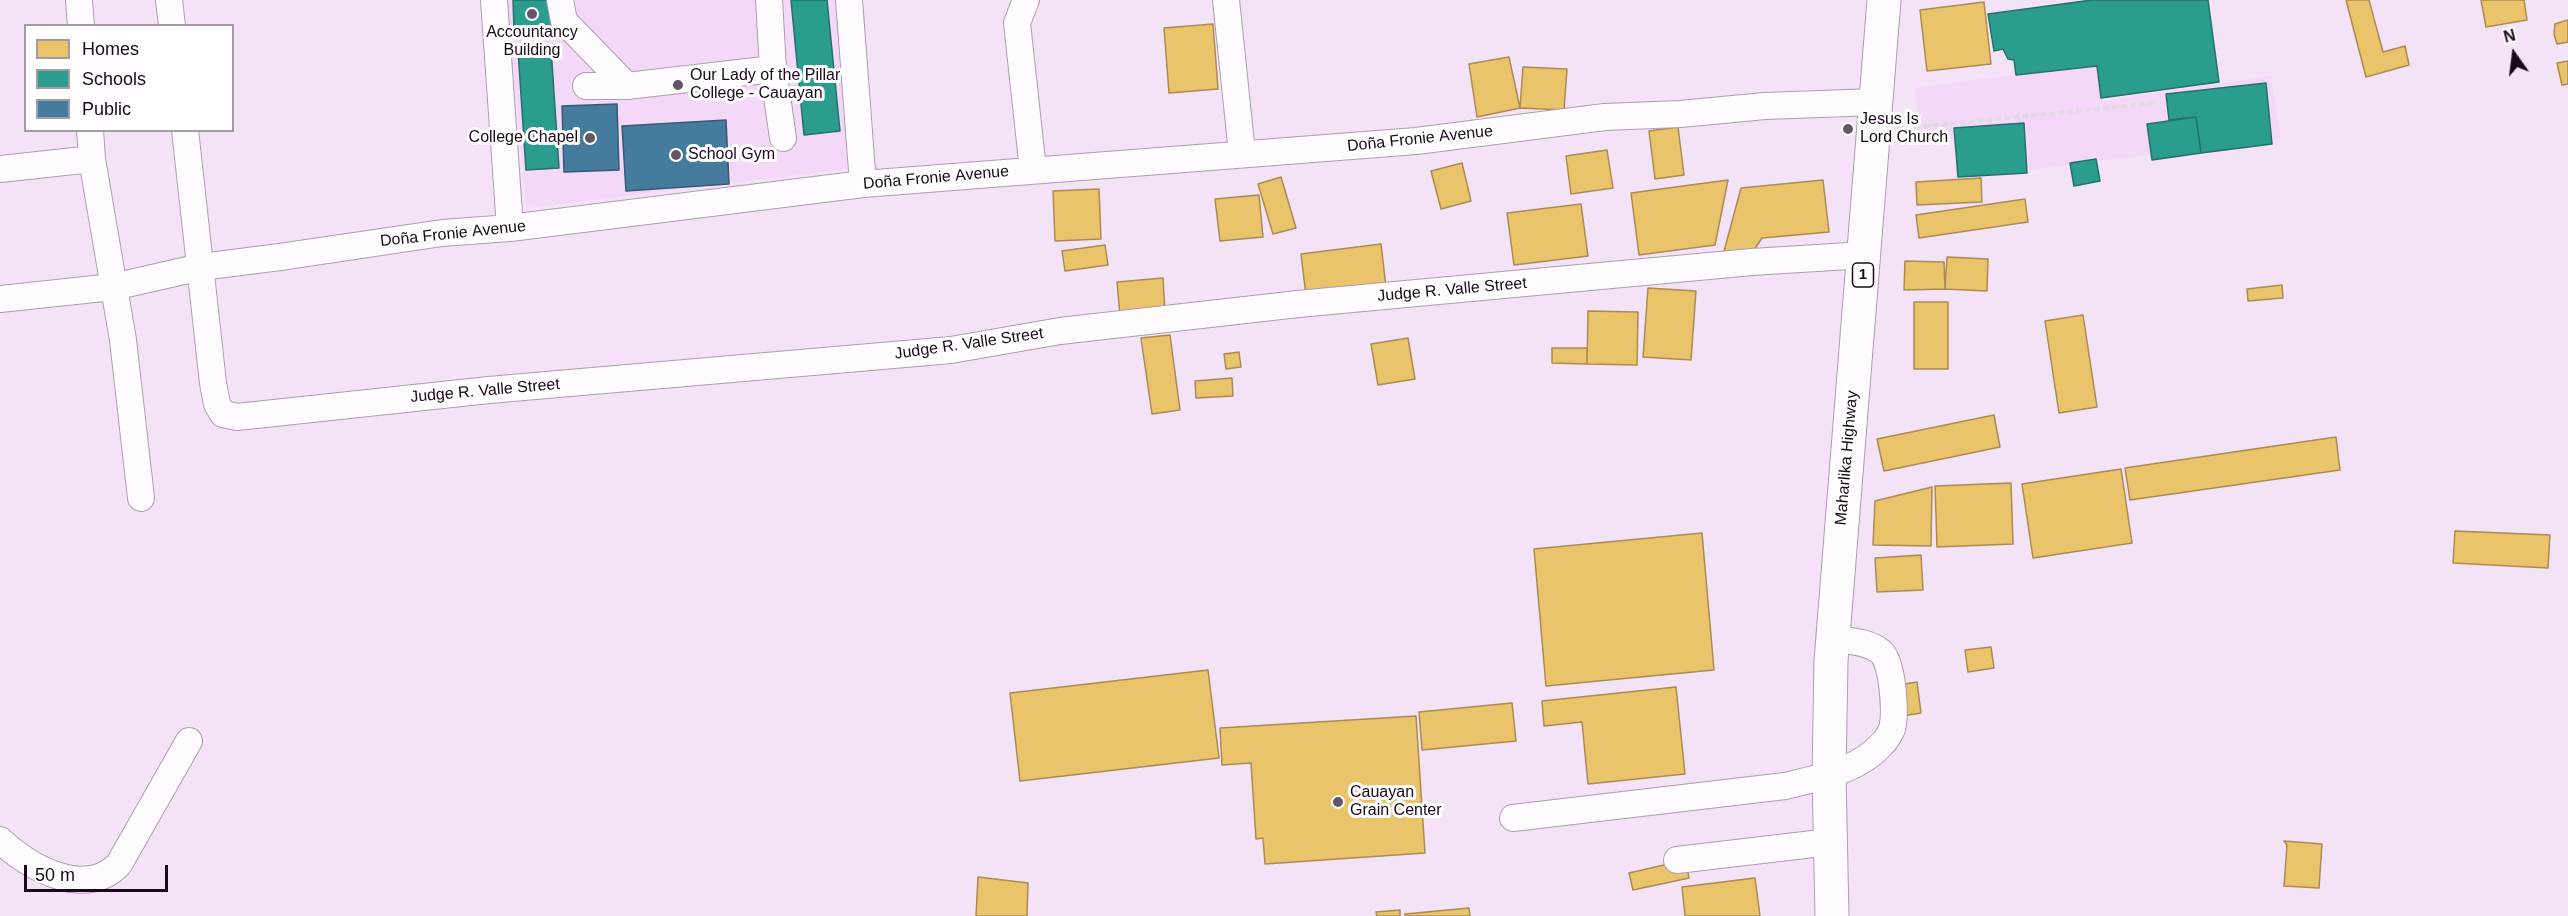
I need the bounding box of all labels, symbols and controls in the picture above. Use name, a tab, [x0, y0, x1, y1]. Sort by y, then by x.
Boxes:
marker: Accountancy Building	[525, 7, 539, 21]
place label: Accountancy Building	[486, 23, 578, 61]
legend	[24, 24, 234, 132]
north arrow	[2484, 24, 2544, 84]
text: N	[2502, 26, 2517, 46]
text: Homes	[82, 39, 139, 59]
place label: Our Lady of the Pillar College - Cauayan	[690, 66, 840, 104]
text: Schools	[82, 69, 146, 89]
marker: Our Lady of the Pillar College - Cauayan	[671, 78, 685, 92]
text: Public	[82, 99, 131, 119]
place label: Jesus Is Lord Church	[1860, 110, 1948, 148]
street label: Doña Fronie Avenue	[1346, 122, 1494, 156]
marker: Jesus Is Lord Church	[1841, 122, 1855, 136]
place label: College Chapel	[469, 128, 578, 148]
marker: College Chapel	[583, 131, 597, 145]
place label: School Gym	[688, 145, 775, 165]
marker: School Gym	[669, 148, 683, 162]
street label: Doña Fronie Avenue	[862, 162, 1010, 194]
street label: Doña Fronie Avenue	[379, 217, 527, 251]
road number: 1	[1852, 263, 1874, 287]
street label: Judge R. Valle Street	[1376, 274, 1528, 306]
street label: Judge R. Valle Street	[893, 324, 1045, 364]
street label: Judge R. Valle Street	[409, 375, 561, 407]
street label: Maharlika Highway	[1832, 390, 1862, 526]
place label: Cauayan Grain Center	[1350, 783, 1442, 821]
marker: Cauayan Grain Center	[1331, 795, 1345, 809]
scale bar	[27, 853, 171, 891]
text: 50 m	[35, 865, 75, 885]

